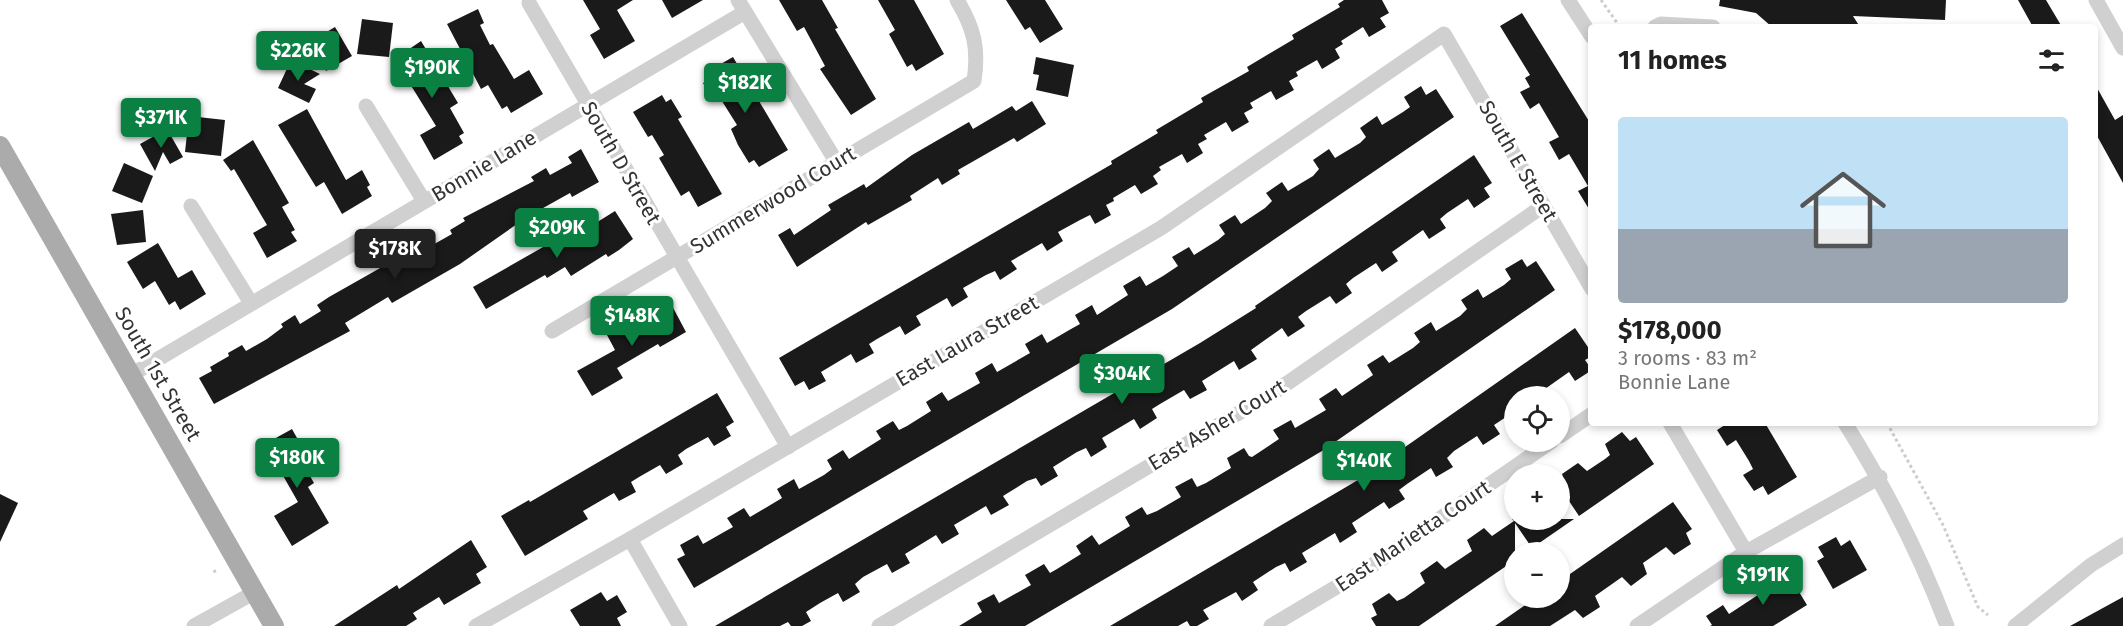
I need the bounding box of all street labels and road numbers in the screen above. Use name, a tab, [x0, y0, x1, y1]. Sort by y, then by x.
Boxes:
street label: South E Street	[1473, 96, 1563, 226]
street label: South D Street	[575, 97, 667, 229]
street label: Bonnie Lane	[427, 124, 541, 208]
street label: Summerwood Court	[686, 140, 861, 260]
street label: East Laura Street	[891, 289, 1043, 392]
street label: South 1st Street	[109, 302, 207, 446]
street label: East Asher Court	[1143, 373, 1291, 476]
street label: East Marietta Court	[1330, 474, 1496, 598]

